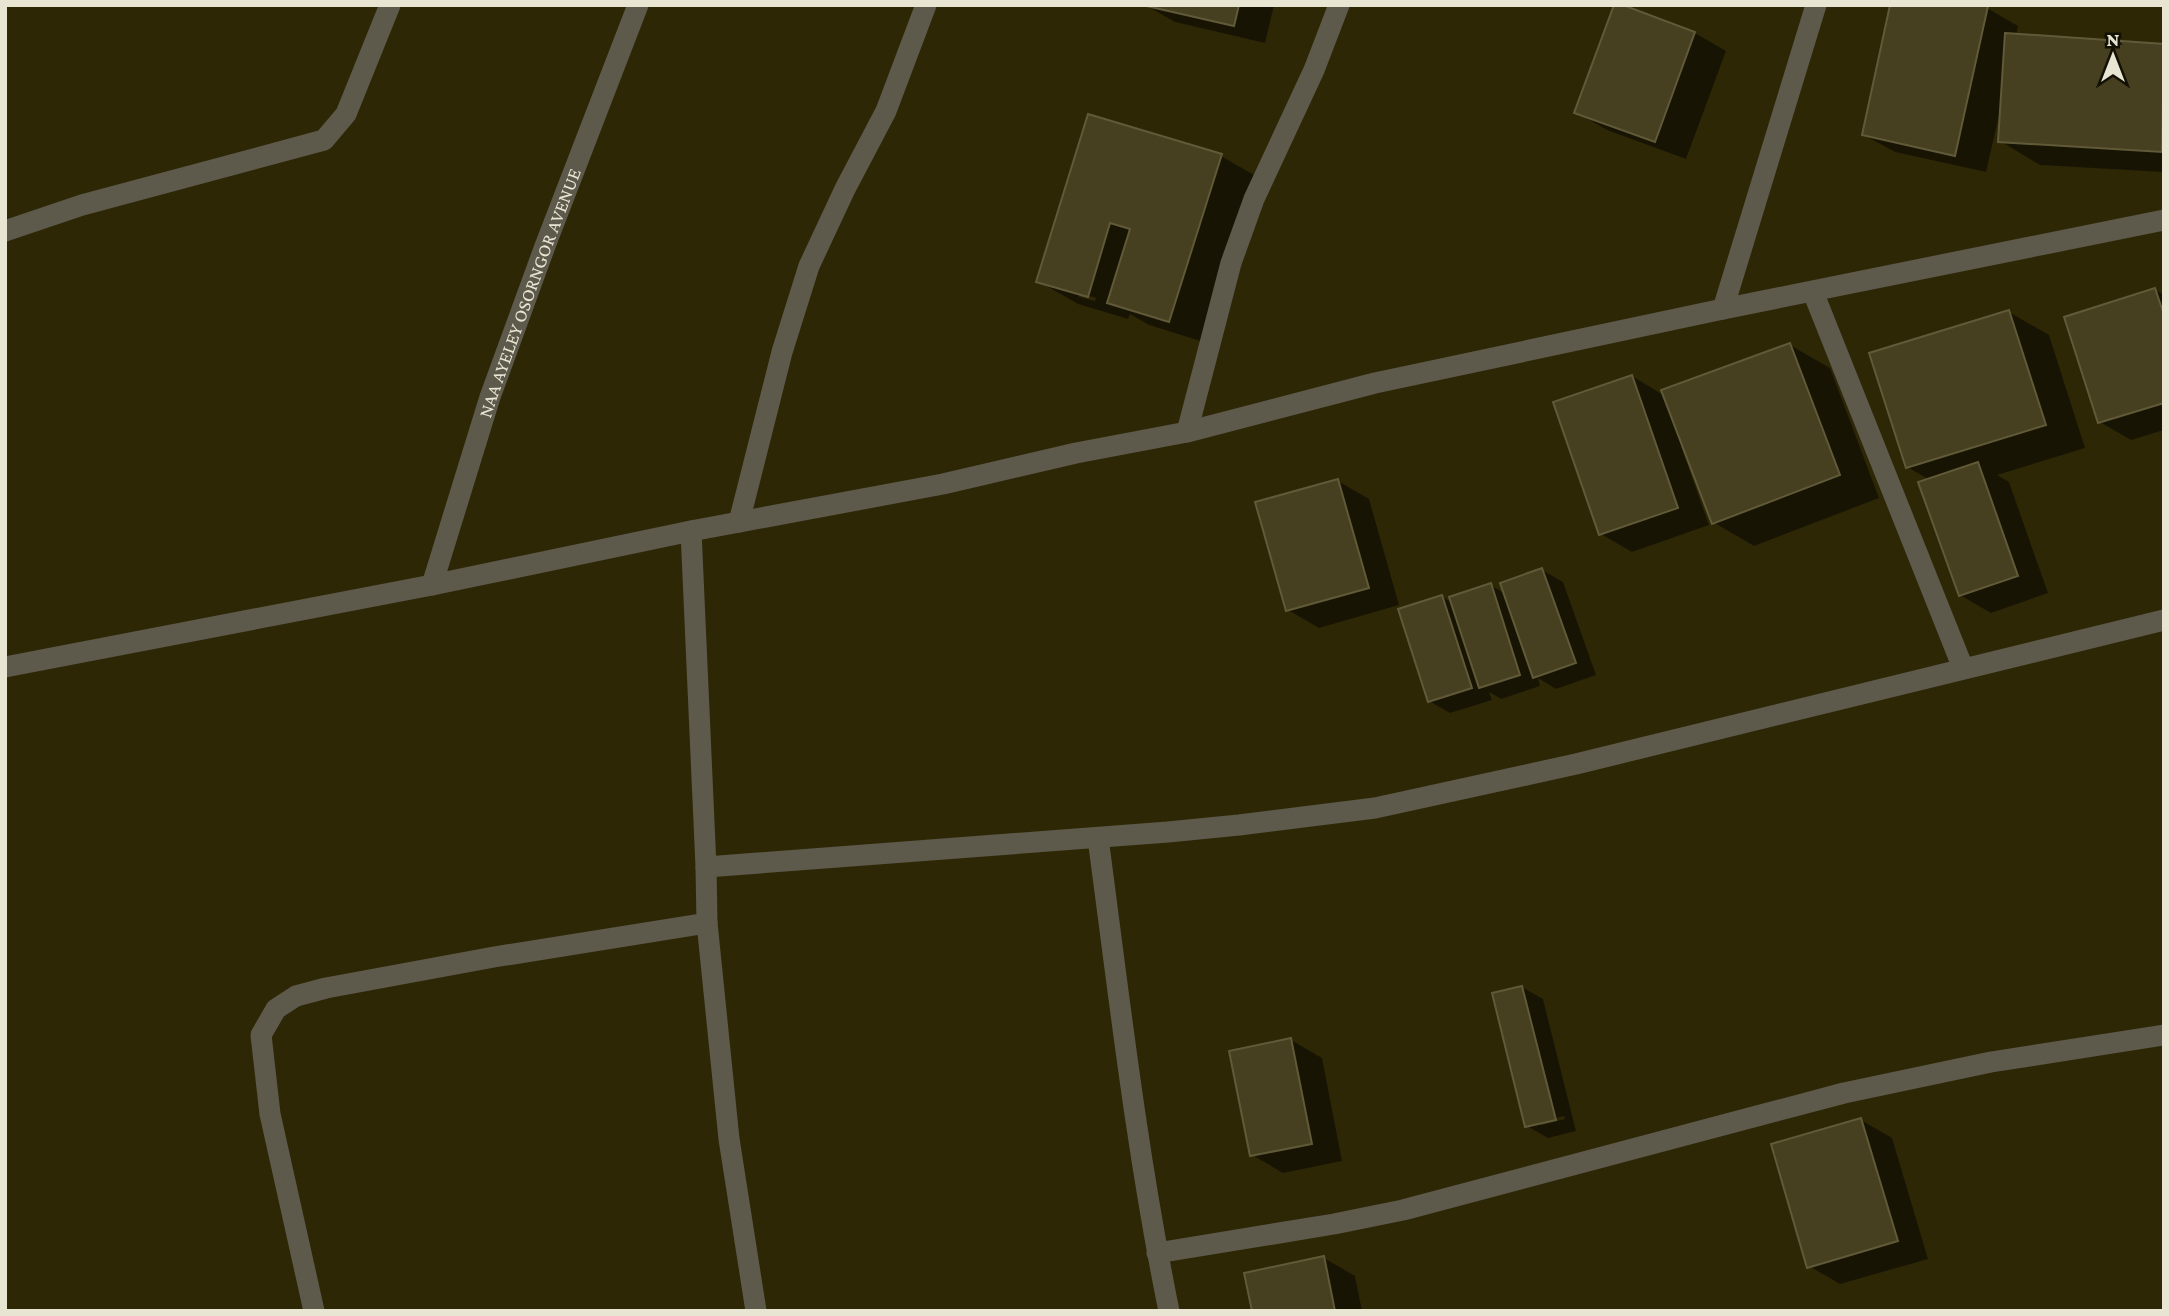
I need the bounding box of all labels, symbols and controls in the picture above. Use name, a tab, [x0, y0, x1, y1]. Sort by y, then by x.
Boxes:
north arrow	[2078, 21, 2148, 91]
text: N	[2107, 29, 2120, 50]
street label: NAA AYELEY OSORNGOR AVENUE	[474, 165, 585, 420]

